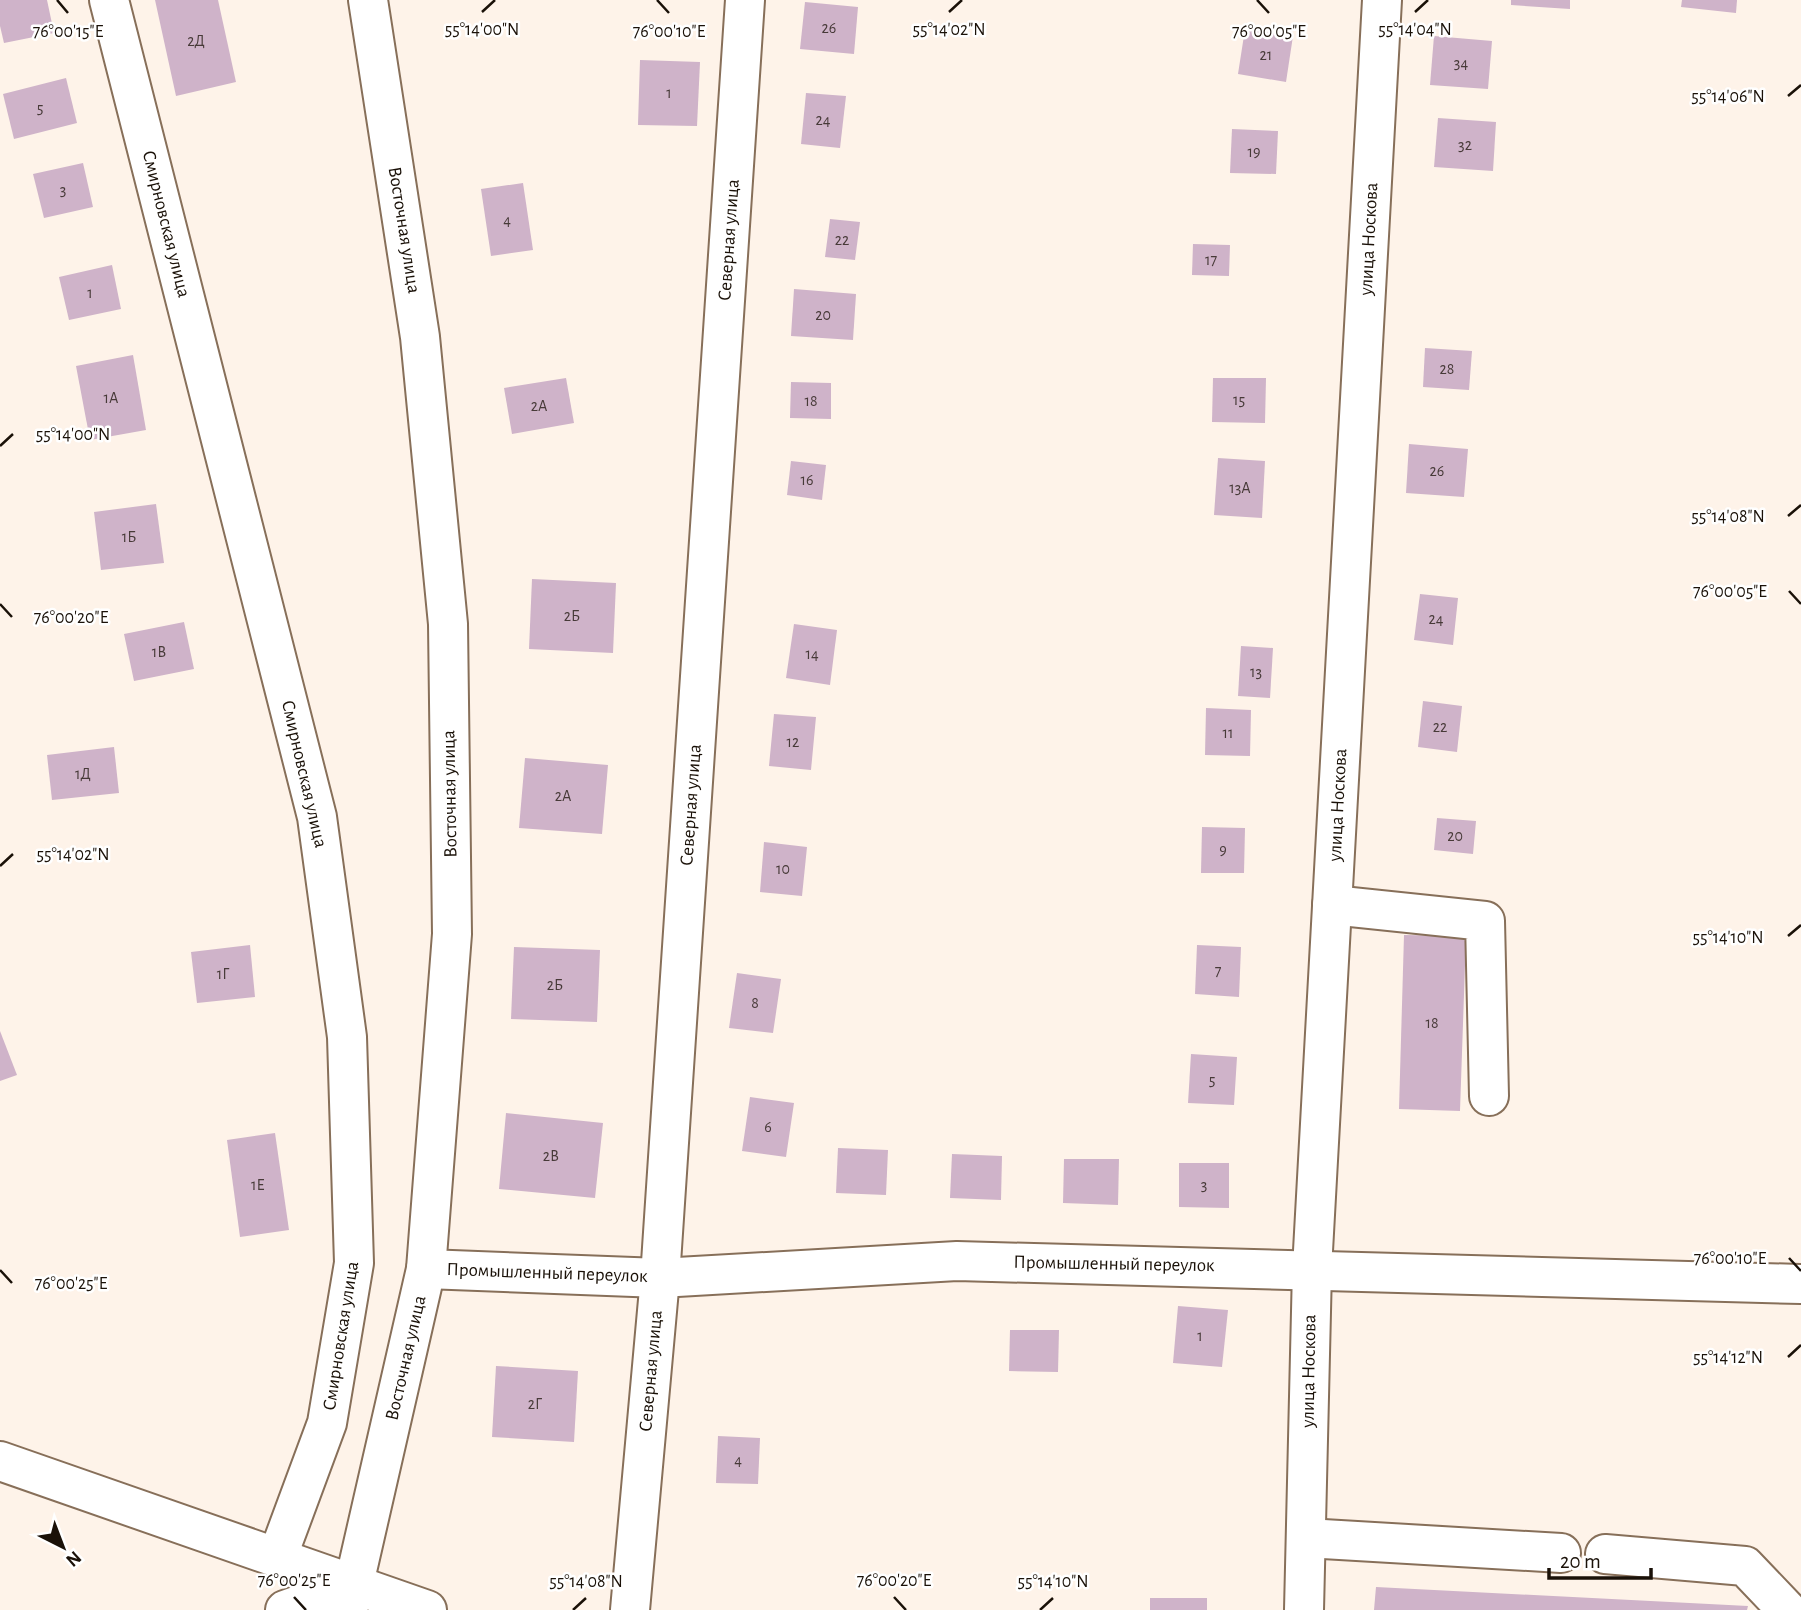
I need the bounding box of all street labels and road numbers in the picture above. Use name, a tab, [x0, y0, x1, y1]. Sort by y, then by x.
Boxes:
street label: Смирновская улица	[139, 148, 194, 300]
street label: Восточная улица	[385, 165, 423, 295]
street label: Северная улица	[715, 178, 743, 301]
street label: улица Носкова	[1357, 182, 1381, 297]
street label: Смирновская улица	[278, 698, 330, 850]
street label: Восточная улица	[439, 730, 461, 858]
street label: Северная улица	[677, 743, 705, 866]
street label: улица Носкова	[1326, 748, 1350, 863]
street label: Промышленный переулок	[1013, 1253, 1215, 1275]
street label: Смирновская улица	[320, 1260, 362, 1412]
street label: Промышленный переулок	[446, 1260, 648, 1286]
street label: Восточная улица	[382, 1293, 430, 1422]
street label: Северная улица	[636, 1309, 666, 1433]
street label: улица Носкова	[1298, 1314, 1319, 1429]

